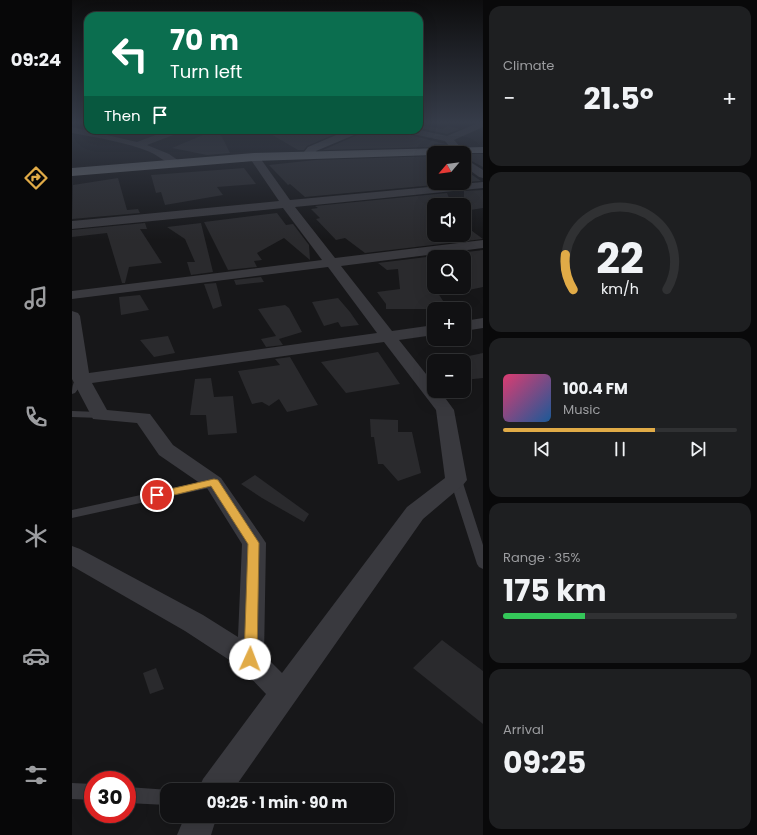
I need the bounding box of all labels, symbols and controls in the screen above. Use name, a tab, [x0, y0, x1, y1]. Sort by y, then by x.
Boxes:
text: 70 m	[170, 21, 239, 60]
icon: left	[104, 28, 156, 80]
text: 09:24	[11, 47, 61, 72]
text: Climate	[503, 56, 554, 75]
text: Turn left	[170, 59, 242, 84]
text: 21.5°	[583, 77, 654, 120]
text: −	[503, 83, 515, 114]
text: +	[722, 83, 737, 114]
icon: arrive	[149, 104, 171, 126]
text: Then	[104, 105, 141, 126]
north arrow	[427, 146, 471, 190]
map controls	[427, 146, 471, 398]
icon: directions	[22, 164, 50, 192]
button: sound	[427, 198, 471, 242]
text: 22	[596, 228, 644, 287]
button: search	[427, 250, 471, 294]
text: km/h	[601, 278, 639, 298]
icon: music	[22, 284, 50, 312]
button: +	[427, 302, 471, 346]
button: −	[427, 354, 471, 398]
text: 100.4 FM	[563, 378, 628, 399]
text: Music	[563, 400, 600, 419]
icon: phone	[22, 403, 50, 431]
icon: previous	[531, 438, 553, 460]
icon: pause	[609, 438, 631, 460]
icon: next	[687, 438, 709, 460]
pin	[140, 478, 174, 512]
icon: arrive	[146, 484, 168, 506]
icon: climate	[22, 522, 50, 550]
text: Range · 35%	[503, 548, 580, 567]
text: 175 km	[503, 569, 607, 612]
position arrow	[229, 638, 271, 680]
icon: car	[22, 642, 50, 670]
text: Arrival	[503, 720, 544, 739]
text: 09:25	[503, 741, 586, 784]
icon: filters	[22, 761, 50, 789]
speed limit sign: 30	[84, 771, 136, 823]
text: 09:25 · 1 min · 90 m	[207, 792, 347, 813]

